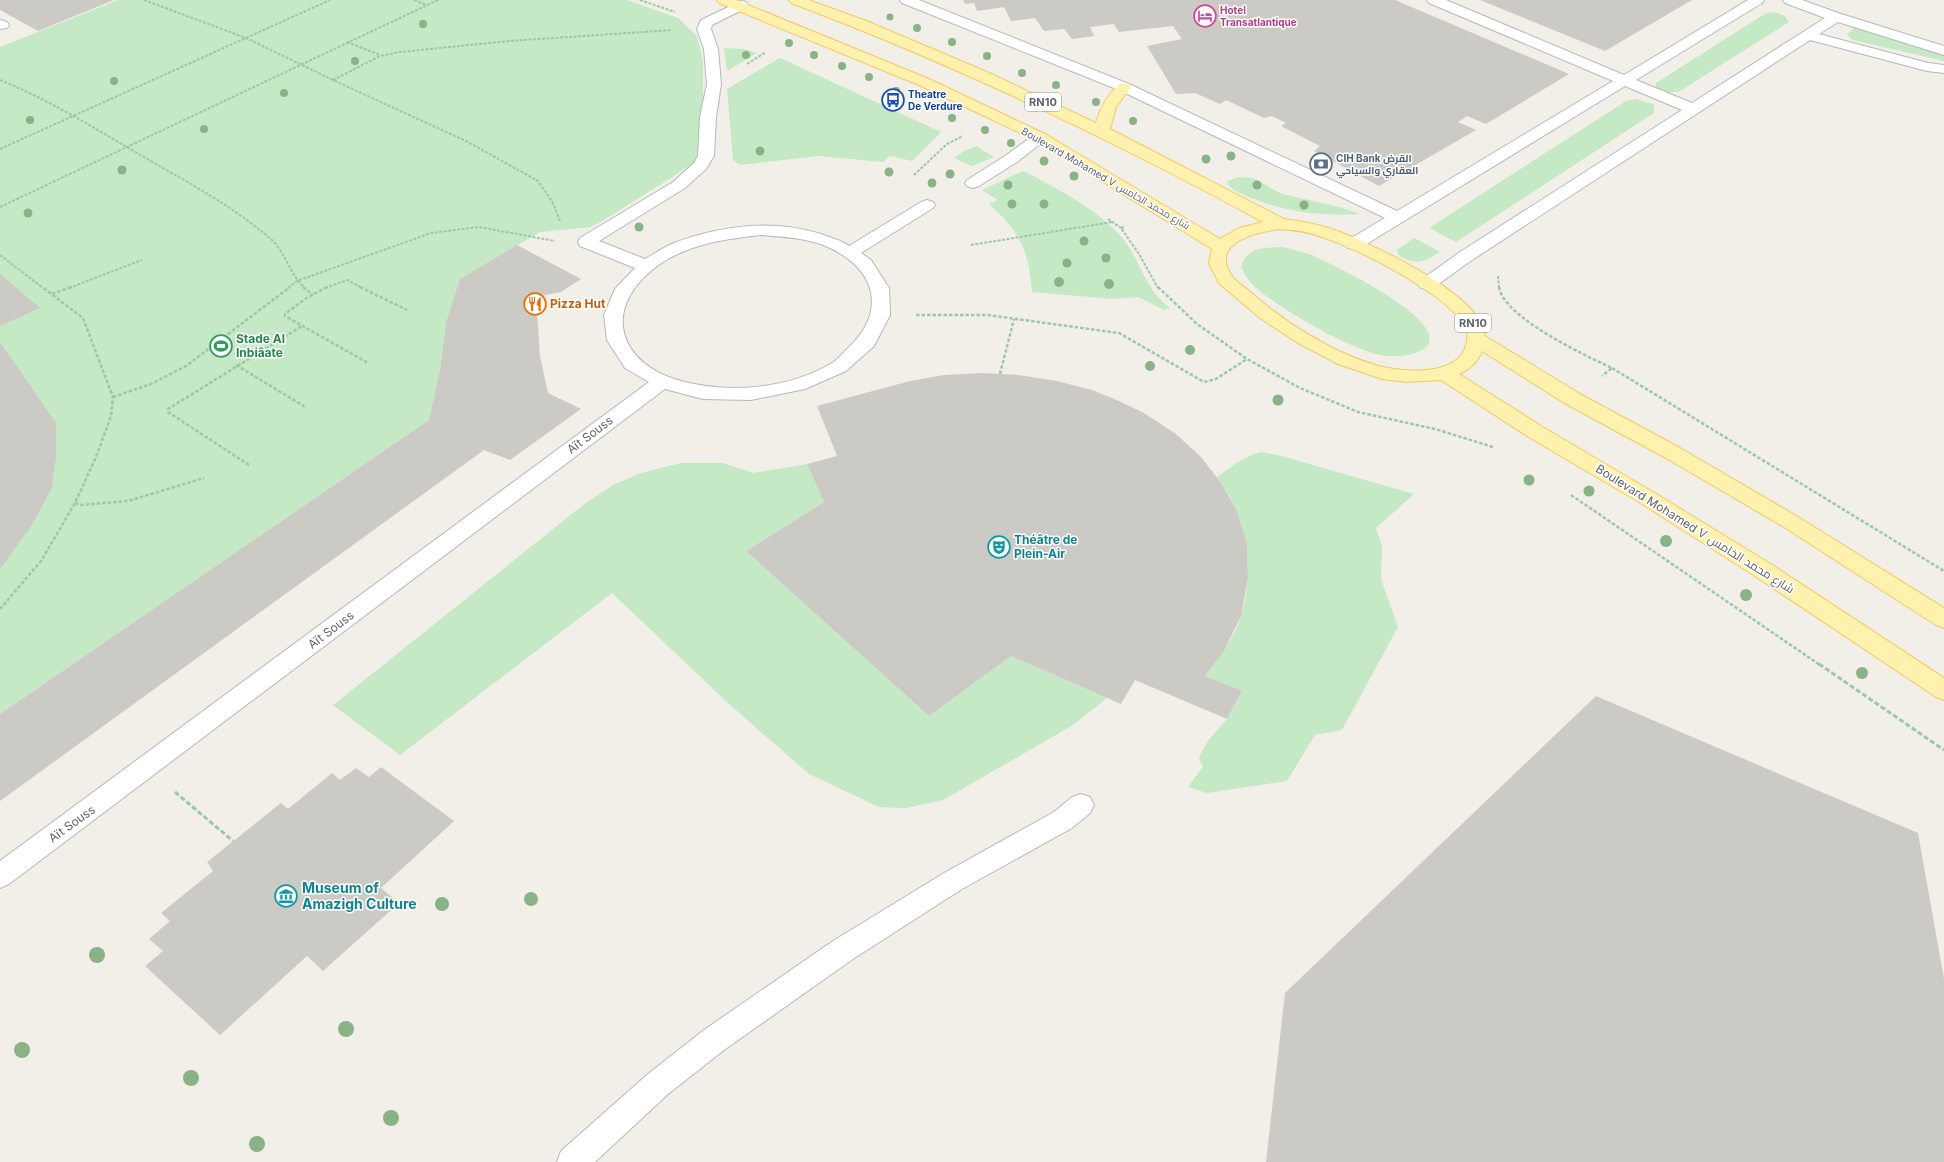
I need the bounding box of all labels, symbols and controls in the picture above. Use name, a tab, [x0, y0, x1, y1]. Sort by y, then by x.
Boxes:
hotel icon: Hotel Transatlantique	[1192, 3, 1218, 29]
place label: Hotel Transatlantique	[1220, 4, 1297, 28]
bus stop icon: Theatre De Verdure	[880, 87, 906, 113]
place label: Theatre De Verdure	[908, 88, 963, 112]
road number: RN10	[1025, 93, 1061, 111]
street label: Boulevard Mohamed V شارع محمد الخامس	[1019, 125, 1193, 232]
bank icon: CIH Bank القرض العقاري والسياحي	[1308, 151, 1334, 177]
place label: CIH Bank القرض العقاري والسياحي	[1336, 152, 1418, 179]
restaurant icon: Pizza Hut	[522, 291, 548, 317]
place label: Pizza Hut	[550, 296, 606, 311]
road number: RN10	[1455, 314, 1491, 332]
place label: Stade Al Inbiâate	[236, 331, 285, 360]
sports icon: Stade Al Inbiâate	[208, 333, 234, 359]
street label: Aït Souss	[564, 412, 616, 457]
street label: Boulevard Mohamed V شارع محمد الخامس	[1593, 461, 1797, 597]
place label: Théâtre de Plein-Air	[1014, 532, 1077, 561]
theatre icon: Théâtre de Plein-Air	[986, 534, 1012, 560]
street label: Aït Souss	[305, 607, 357, 652]
street label: Aït Souss	[46, 802, 98, 845]
place label: Museum of Amazigh Culture	[302, 879, 417, 912]
museum icon: Museum of Amazigh Culture	[273, 883, 299, 909]

